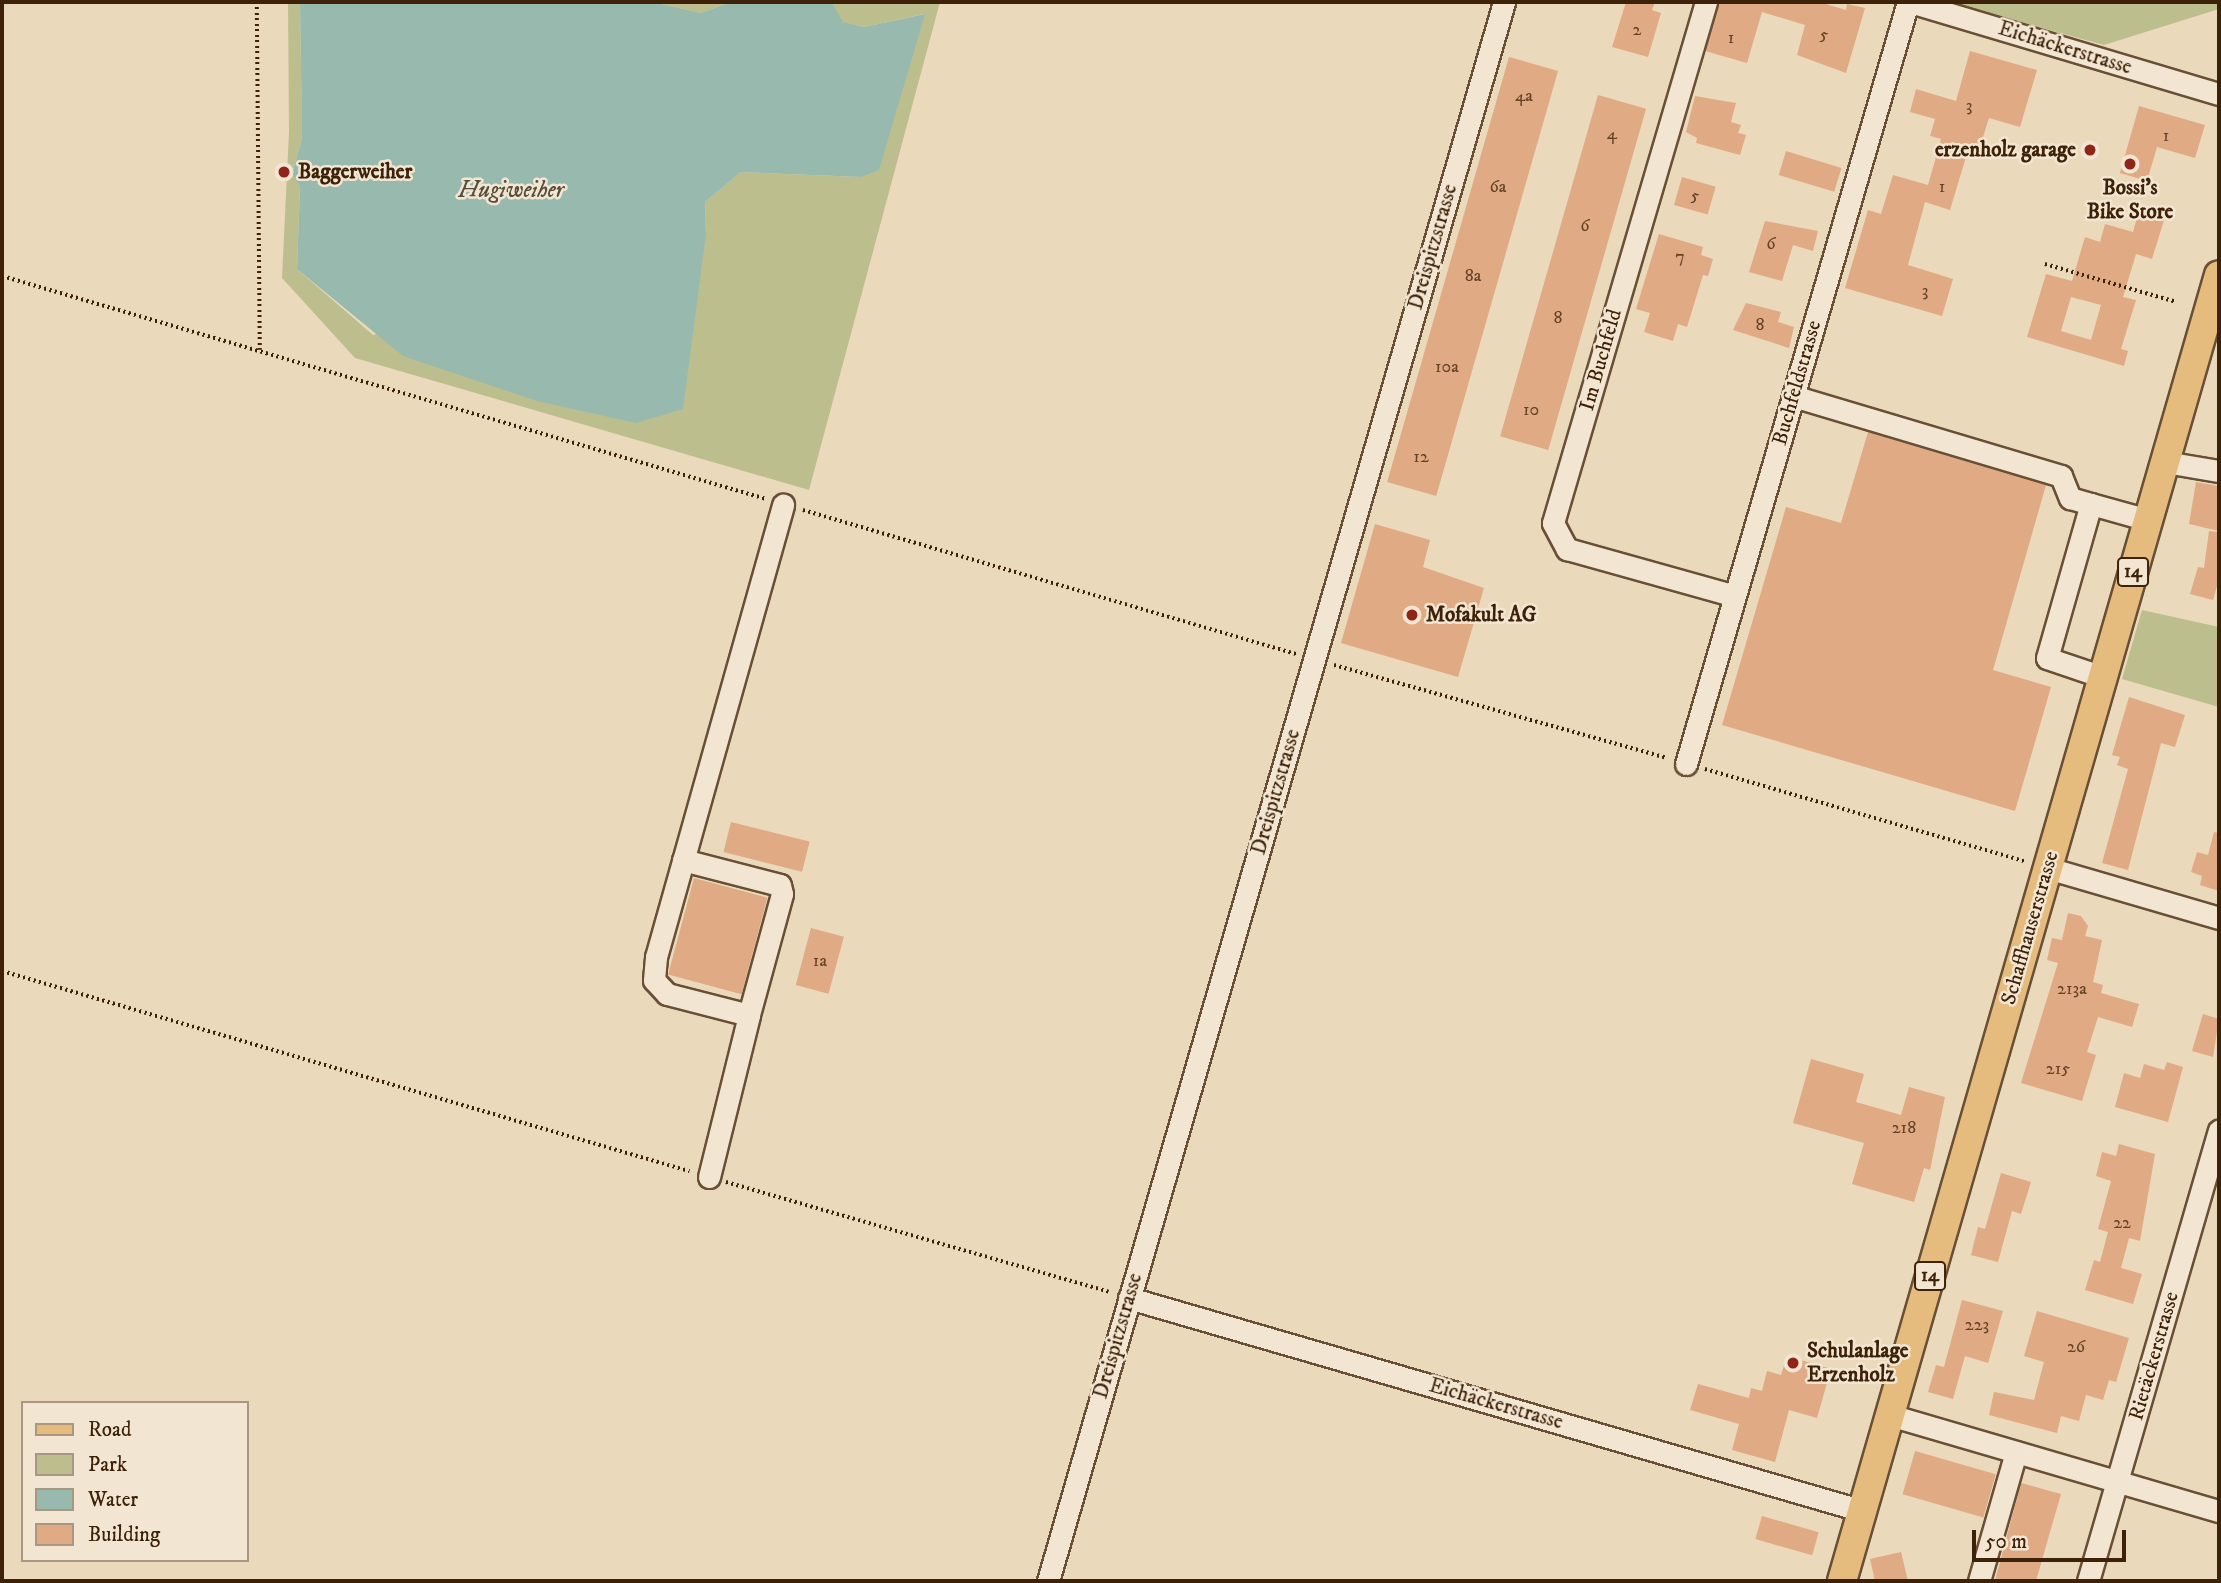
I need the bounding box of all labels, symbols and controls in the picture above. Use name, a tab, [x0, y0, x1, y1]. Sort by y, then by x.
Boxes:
street label: Eichäckerstrasse	[1995, 16, 2135, 80]
house number: 2	[1633, 19, 1641, 41]
house number: 5	[1820, 24, 1828, 46]
house number: 1	[1728, 27, 1734, 49]
house number: 4a	[1515, 85, 1533, 107]
house number: 3	[1966, 95, 1972, 117]
house number: 4	[1607, 123, 1617, 145]
house number: 1	[2163, 125, 2169, 147]
place label: erzenholz garage	[1935, 137, 2076, 163]
marker: erzenholz garage	[2082, 142, 2098, 158]
marker: Bossi's Bike Store	[2122, 156, 2138, 172]
place label: Baggerweiher	[298, 159, 412, 185]
marker: Baggerweiher	[276, 164, 292, 180]
place label: Bossi's Bike Store	[2087, 175, 2173, 225]
house number: 6a	[1489, 176, 1507, 198]
house number: 1	[1939, 176, 1945, 198]
water label: Hugiweiher	[458, 177, 564, 205]
street label: Dreispitzstrasse	[1403, 181, 1463, 313]
house number: 5	[1691, 185, 1699, 207]
house number: 6	[1580, 215, 1590, 237]
house number: 6	[1766, 233, 1776, 255]
house number: 7	[1675, 246, 1685, 268]
house number: 8a	[1465, 265, 1481, 287]
house number: 3	[1922, 280, 1928, 302]
street label: Im Buchfeld	[1574, 306, 1628, 414]
house number: 8	[1553, 307, 1563, 329]
house number: 8	[1755, 314, 1765, 336]
street label: Buchfeldstrasse	[1767, 318, 1827, 448]
house number: 10a	[1435, 356, 1459, 378]
house number: 10	[1523, 399, 1539, 421]
house number: 12	[1413, 446, 1429, 468]
road number: 14	[2116, 556, 2150, 587]
place label: Mofakult AG	[1426, 602, 1536, 628]
marker: Mofakult AG	[1404, 607, 1420, 623]
street label: Dreispitzstrasse	[1246, 726, 1306, 858]
street label: Schaffhauserstrasse	[1996, 848, 2064, 1008]
house number: 1a	[813, 950, 827, 972]
house number: 213a	[2057, 978, 2087, 1000]
house number: 215	[2046, 1058, 2070, 1080]
house number: 218	[1892, 1117, 1916, 1139]
house number: 22	[2113, 1212, 2131, 1234]
road number: 14	[1912, 1260, 1948, 1292]
street label: Dreispitzstrasse	[1088, 1270, 1148, 1402]
street label: Rietäckerstrasse	[2124, 1289, 2184, 1423]
house number: 223	[1965, 1314, 1989, 1336]
house number: 26	[2067, 1336, 2085, 1358]
place label: Schulanlage Erzenholz	[1807, 1338, 1908, 1388]
marker: Schulanlage Erzenholz	[1785, 1355, 1801, 1371]
street label: Eichäckerstrasse	[1426, 1373, 1566, 1435]
legend	[21, 1401, 248, 1562]
text: Road	[88, 1417, 132, 1443]
text: Park	[88, 1452, 127, 1478]
text: Water	[88, 1487, 138, 1513]
scale bar	[1976, 1516, 2130, 1560]
text: Building	[88, 1522, 160, 1548]
text: 50 m	[1985, 1529, 2027, 1555]

